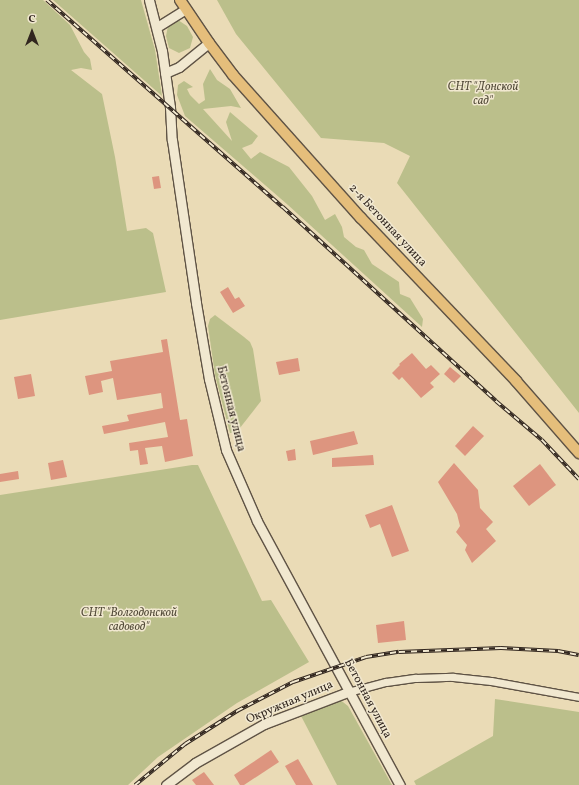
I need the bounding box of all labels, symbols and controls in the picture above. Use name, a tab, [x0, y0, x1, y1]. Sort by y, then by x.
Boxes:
north arrow	[12, 12, 52, 52]
text: С	[28, 12, 36, 27]
park label: СНТ "Донской сад"	[448, 81, 518, 109]
street label: 2-я Бетонная улица	[345, 182, 429, 270]
street label: Бетонная улица	[212, 365, 248, 453]
park label: СНТ "Волгодонской садовод"	[81, 607, 177, 635]
street label: Бетонная улица	[340, 657, 394, 741]
street label: Окружная улица	[244, 678, 336, 728]

